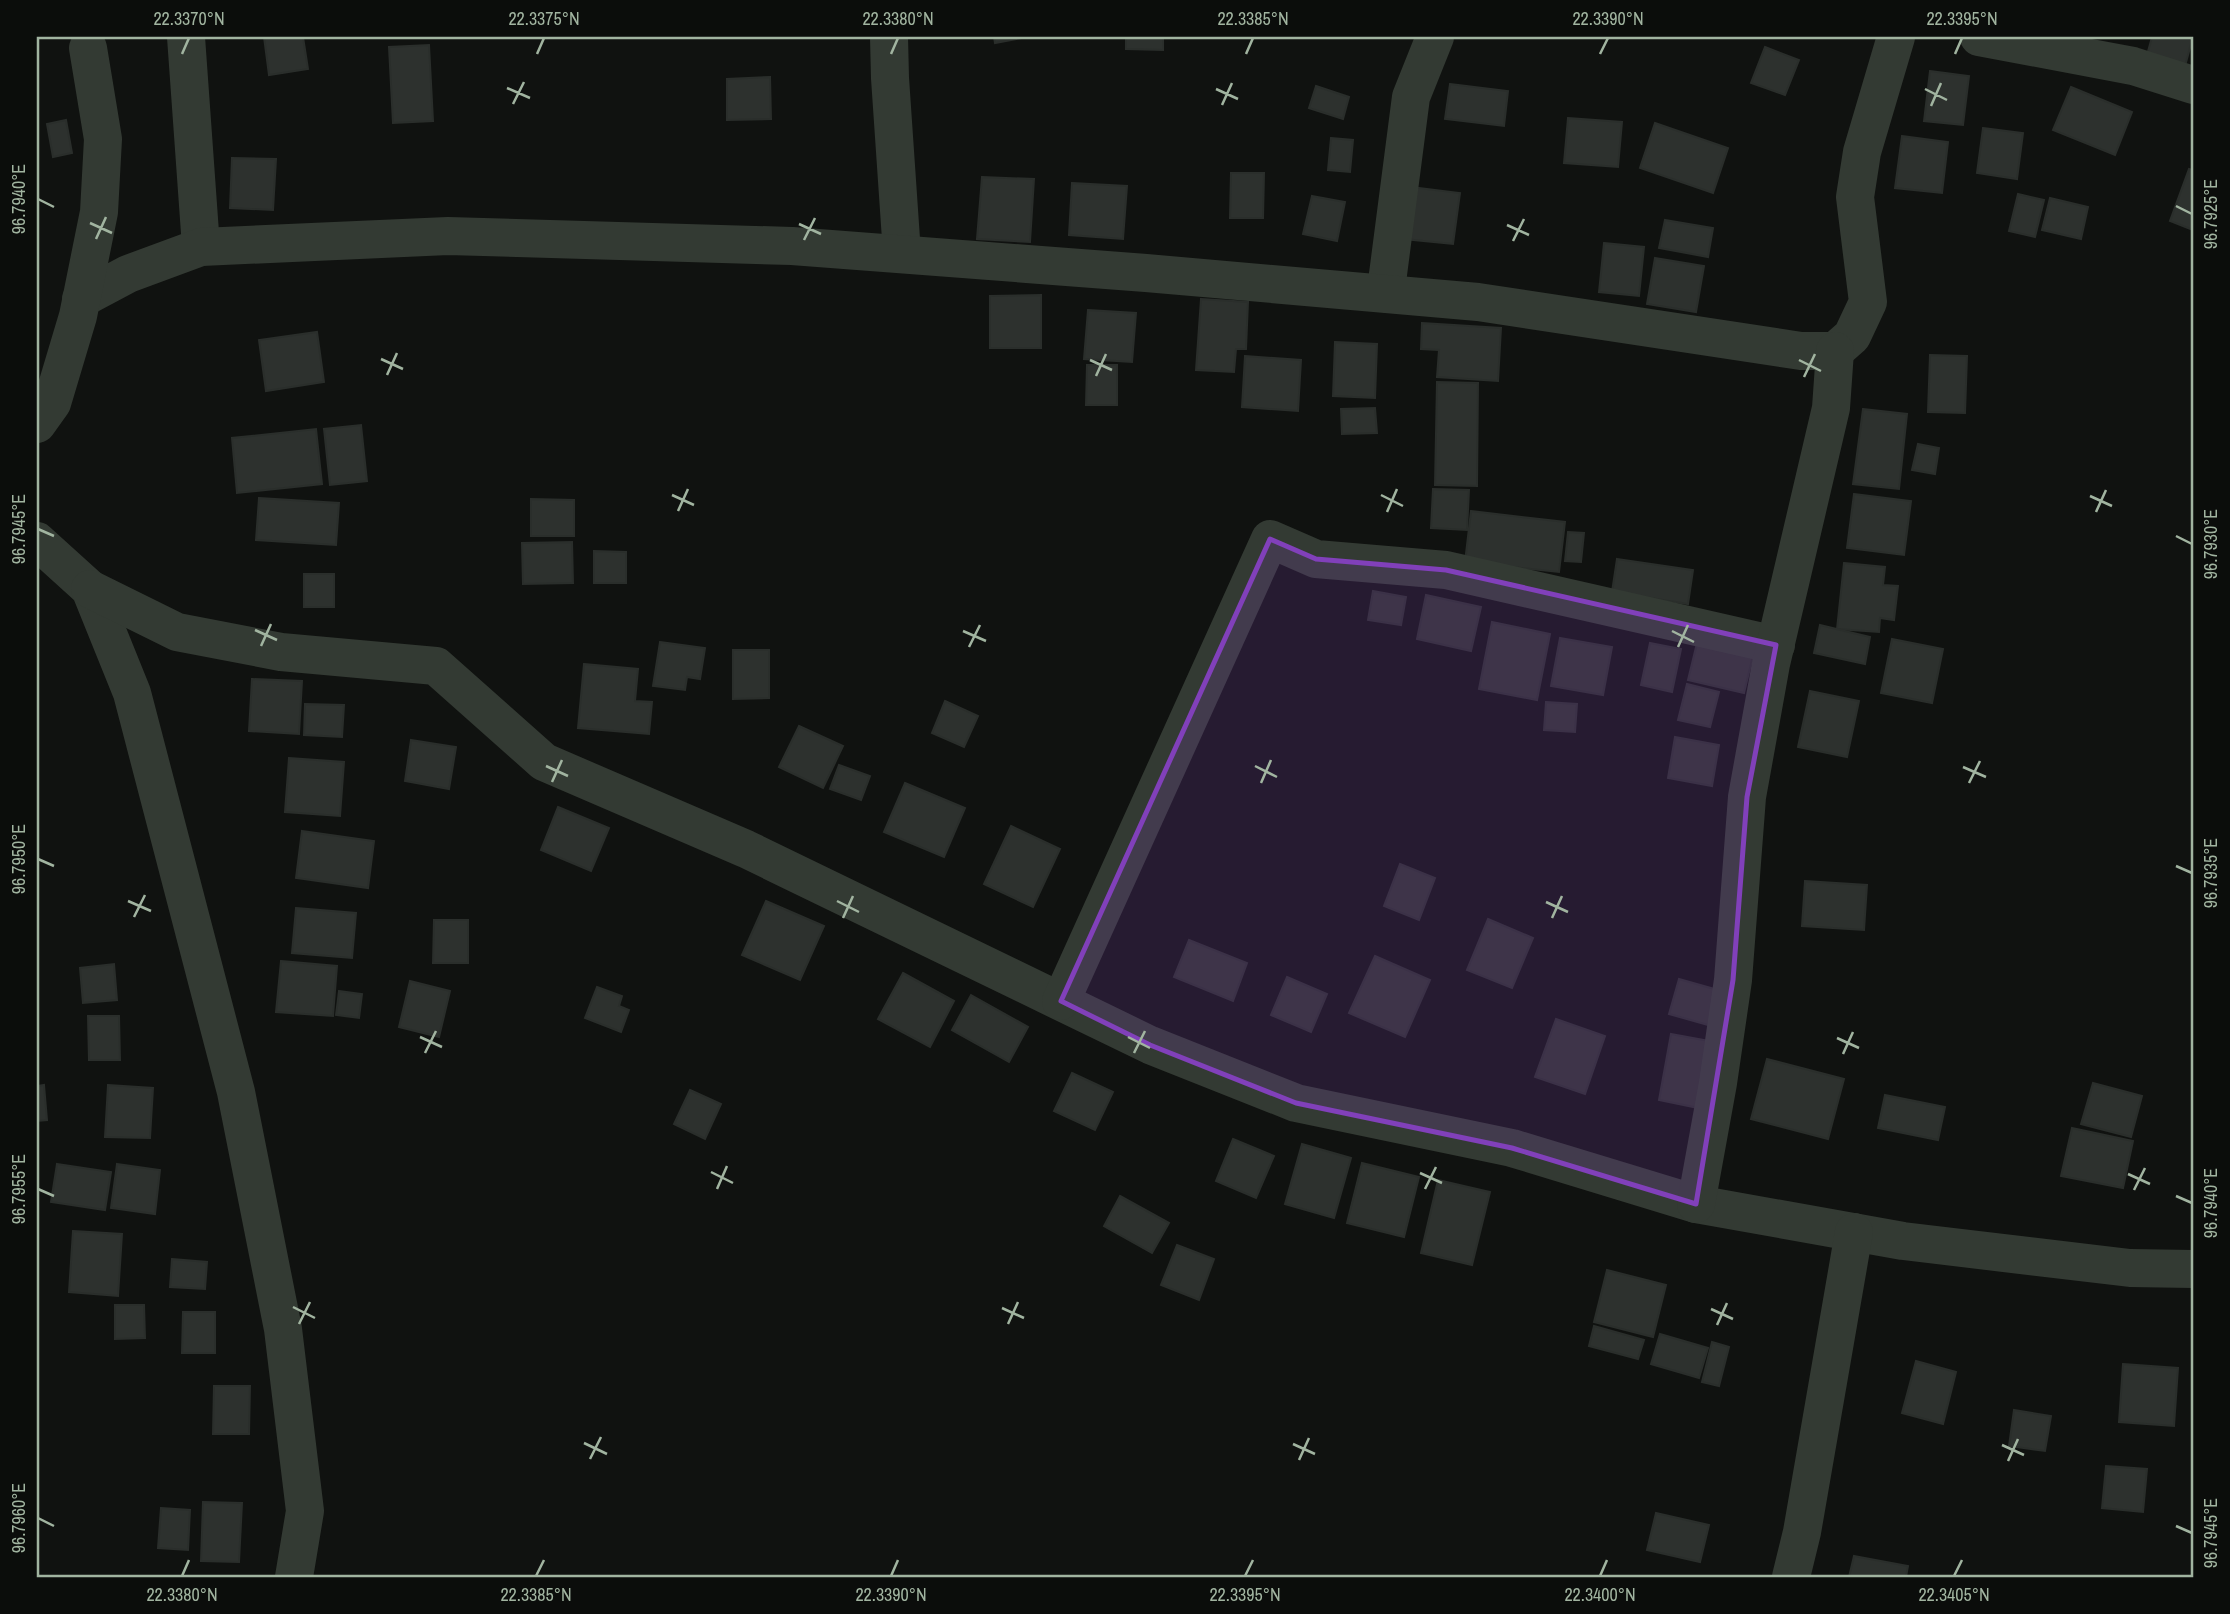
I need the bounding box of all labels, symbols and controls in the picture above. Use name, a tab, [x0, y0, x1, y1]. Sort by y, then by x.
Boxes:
text: 22.3370°N	[153, 6, 225, 31]
text: 22.3375°N	[508, 6, 580, 31]
text: 22.3380°N	[862, 6, 934, 31]
text: 22.3385°N	[1217, 6, 1289, 31]
text: 22.3390°N	[1572, 6, 1644, 31]
text: 22.3395°N	[1926, 6, 1998, 31]
text: 96.7940°E	[6, 164, 31, 234]
text: 96.7925°E	[2198, 179, 2223, 249]
text: 96.7945°E	[6, 494, 31, 564]
text: 96.7930°E	[2198, 509, 2223, 579]
text: 96.7950°E	[6, 824, 31, 894]
text: 96.7935°E	[2198, 838, 2223, 908]
text: 96.7955°E	[6, 1154, 31, 1224]
text: 96.7940°E	[2198, 1168, 2223, 1238]
text: 96.7960°E	[6, 1483, 31, 1553]
text: 96.7945°E	[2198, 1498, 2223, 1568]
text: 22.3380°N	[146, 1582, 218, 1607]
text: 22.3385°N	[500, 1582, 572, 1607]
text: 22.3390°N	[855, 1582, 927, 1607]
text: 22.3395°N	[1209, 1582, 1281, 1607]
text: 22.3400°N	[1564, 1582, 1636, 1607]
text: 22.3405°N	[1918, 1582, 1990, 1607]

